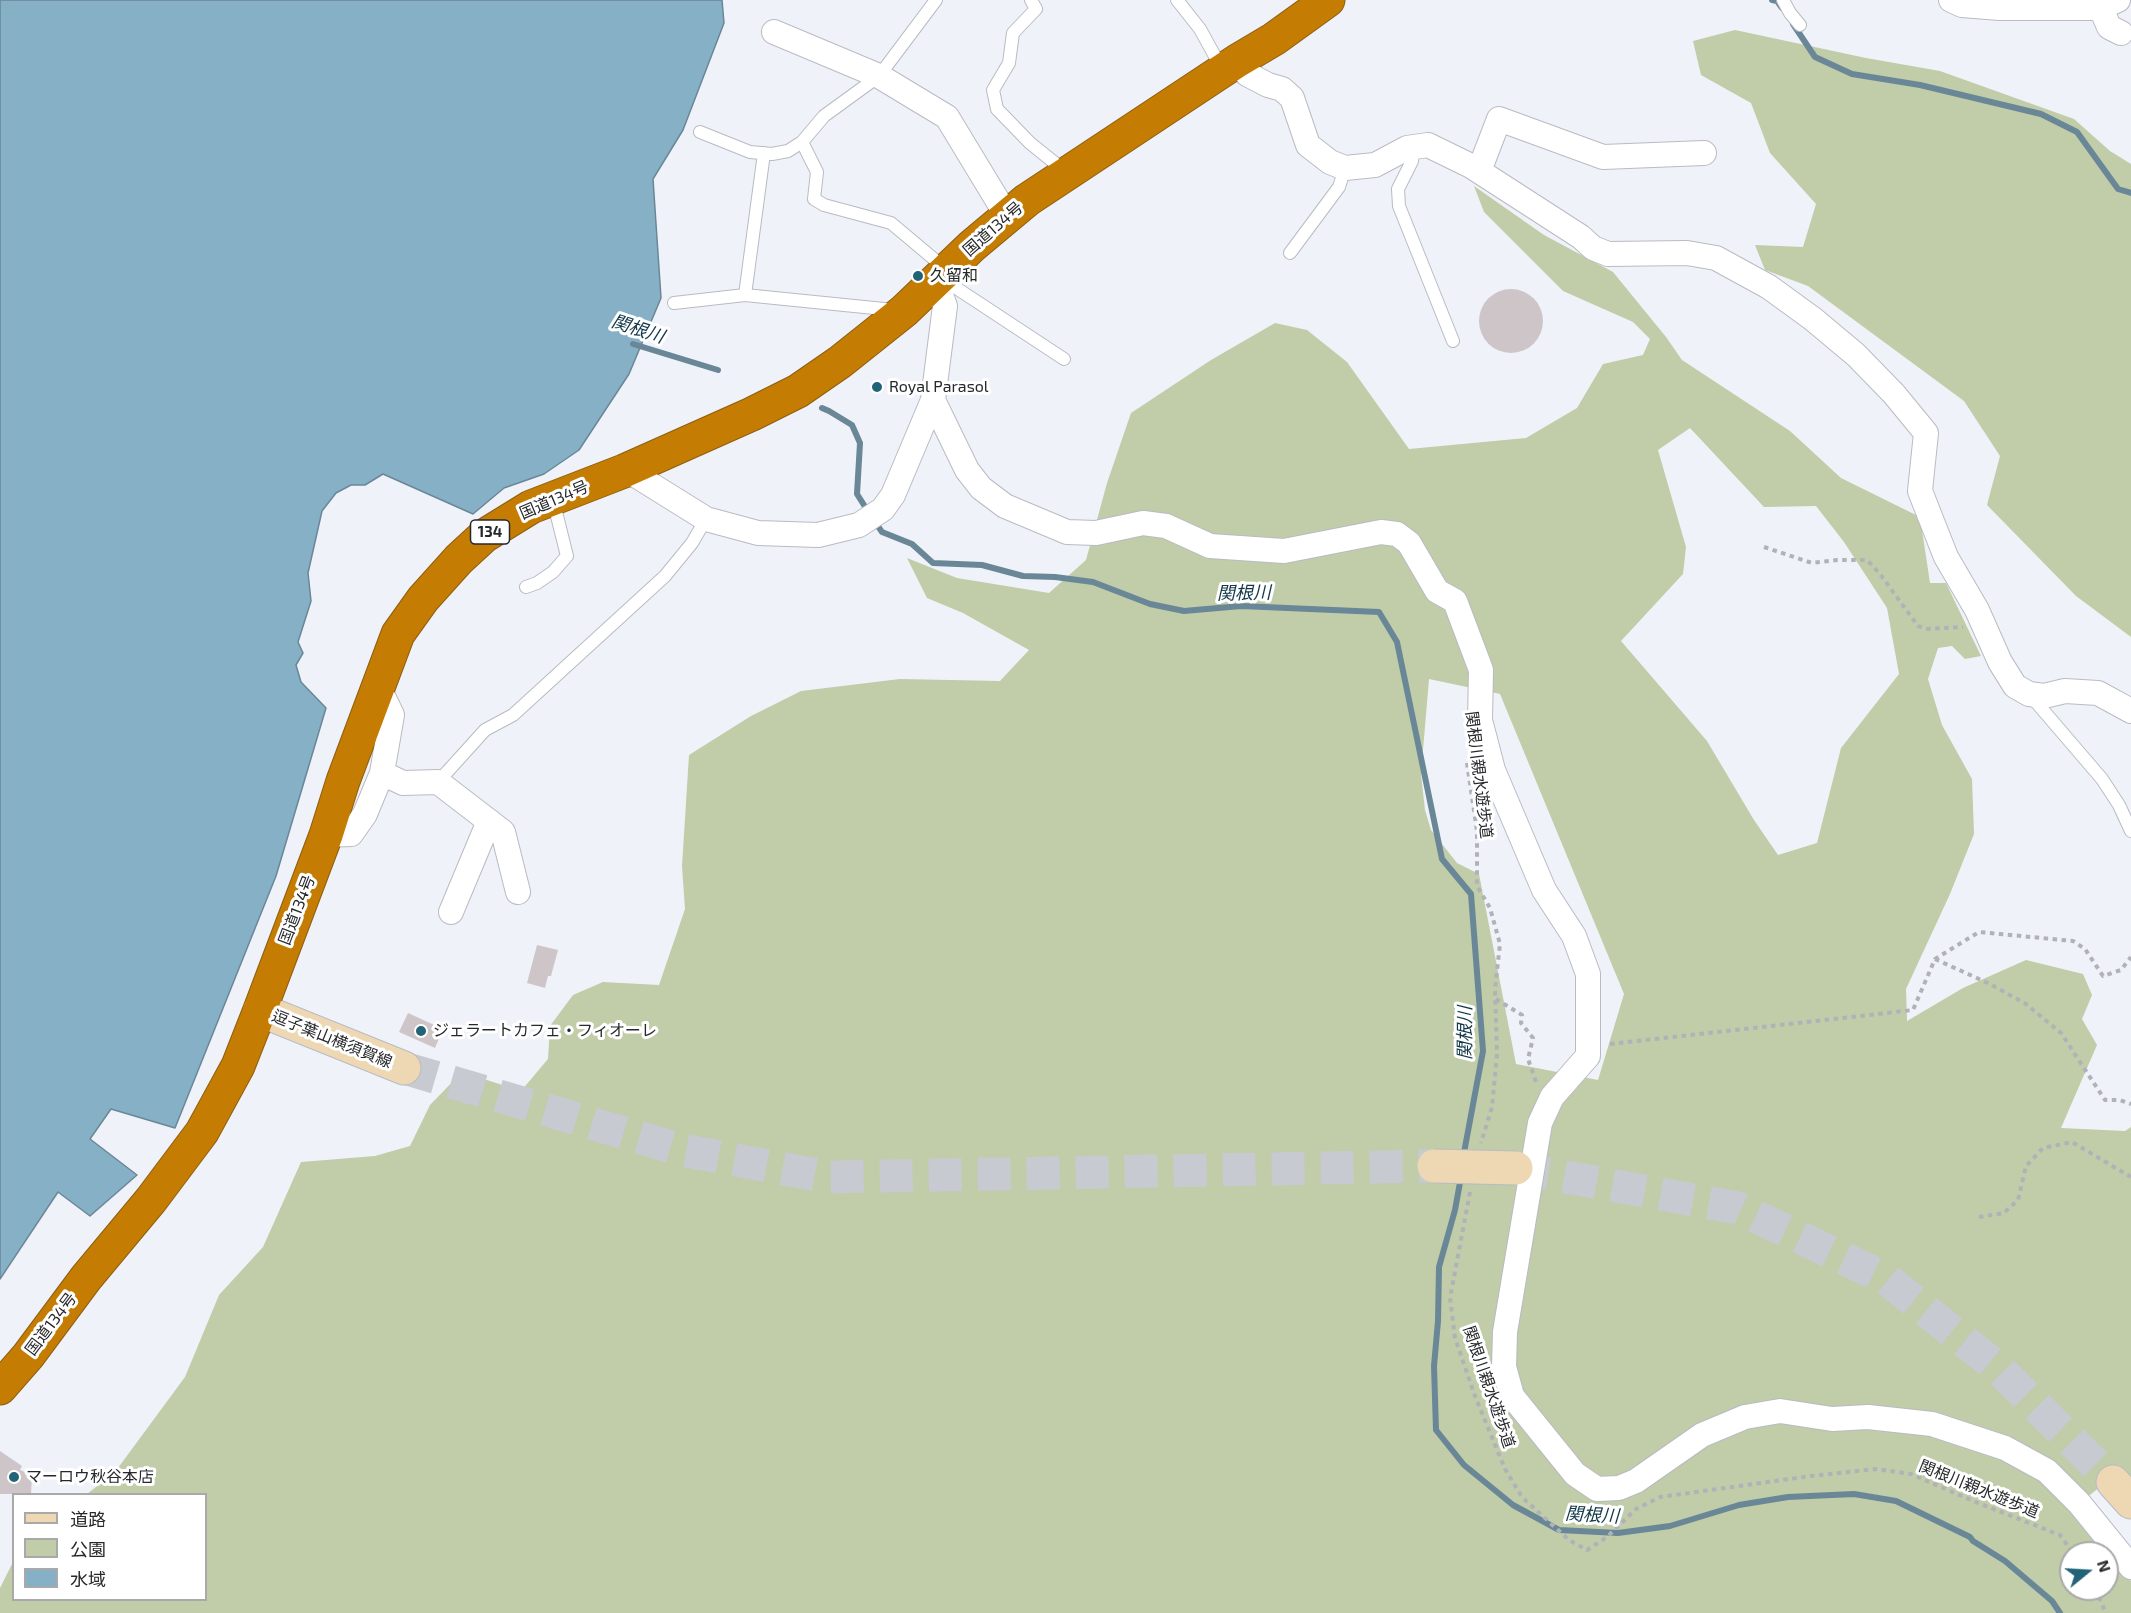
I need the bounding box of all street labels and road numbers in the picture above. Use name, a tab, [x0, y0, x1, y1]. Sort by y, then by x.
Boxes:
street label: 国道134号	[959, 198, 1027, 260]
street label: 国道134号	[517, 477, 591, 523]
road number: 134	[470, 520, 510, 544]
street label: 関根川親水遊歩道	[1462, 710, 1496, 840]
street label: 国道134号	[275, 872, 319, 948]
street label: 逗子葉山横須賀線	[269, 1006, 395, 1072]
street label: 国道134号	[21, 1289, 81, 1359]
street label: 関根川親水遊歩道	[1459, 1323, 1519, 1451]
street label: 関根川親水遊歩道	[1916, 1456, 2042, 1522]

